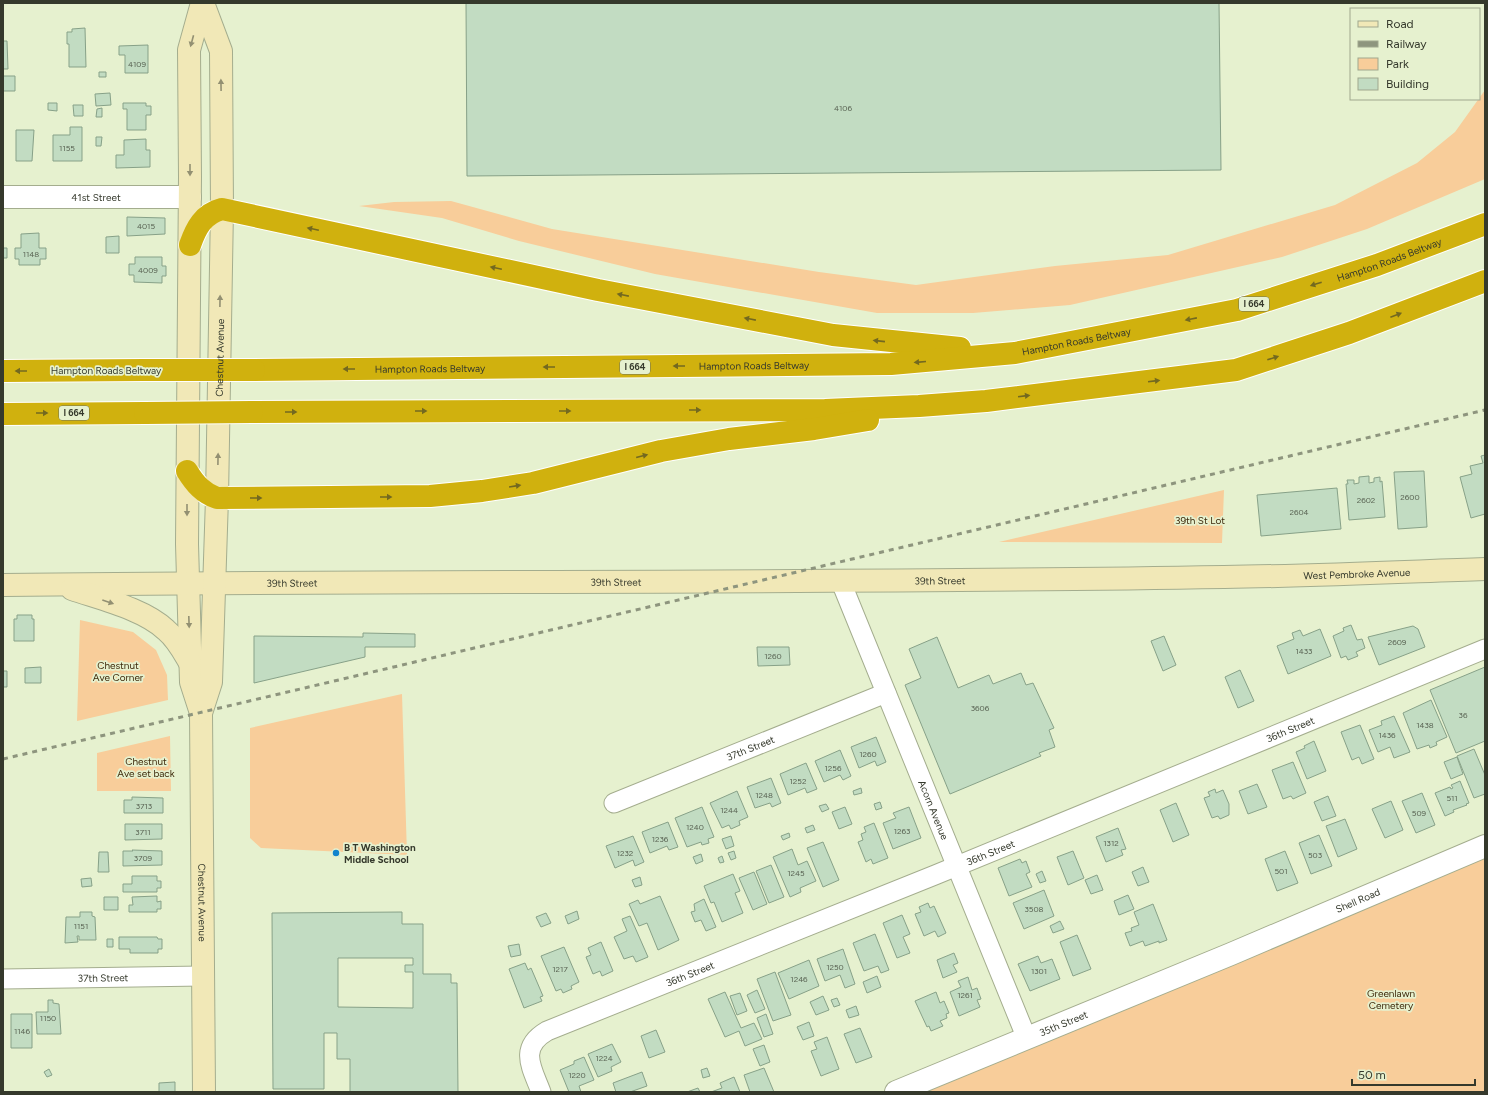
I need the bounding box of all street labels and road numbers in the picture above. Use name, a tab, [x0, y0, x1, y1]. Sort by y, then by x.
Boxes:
street label: 41st Street	[71, 191, 121, 204]
street label: Hampton Roads Beltway	[1335, 235, 1444, 285]
road number: I 664	[1239, 297, 1269, 311]
street label: Chestnut Avenue	[213, 318, 227, 397]
street label: Hampton Roads Beltway	[1021, 325, 1133, 359]
street label: Hampton Roads Beltway	[699, 359, 810, 373]
road number: I 664	[620, 360, 650, 374]
street label: Hampton Roads Beltway	[375, 362, 486, 376]
street label: Hampton Roads Beltway	[51, 364, 162, 377]
road number: I 664	[59, 406, 89, 420]
street label: West Pembroke Avenue	[1303, 566, 1411, 582]
street label: 39th Street	[914, 574, 966, 588]
street label: 39th Street	[590, 576, 642, 589]
street label: 39th Street	[266, 577, 318, 590]
street label: 36th Street	[1264, 714, 1317, 745]
street label: 37th Street	[725, 733, 777, 764]
street label: Acorn Avenue	[915, 778, 951, 842]
street label: 36th Street	[965, 837, 1017, 868]
street label: Chestnut Avenue	[195, 864, 209, 942]
street label: Shell Road	[1334, 885, 1382, 916]
street label: 36th Street	[664, 958, 716, 990]
street label: 37th Street	[78, 971, 129, 985]
street label: 35th Street	[1037, 1008, 1090, 1039]

